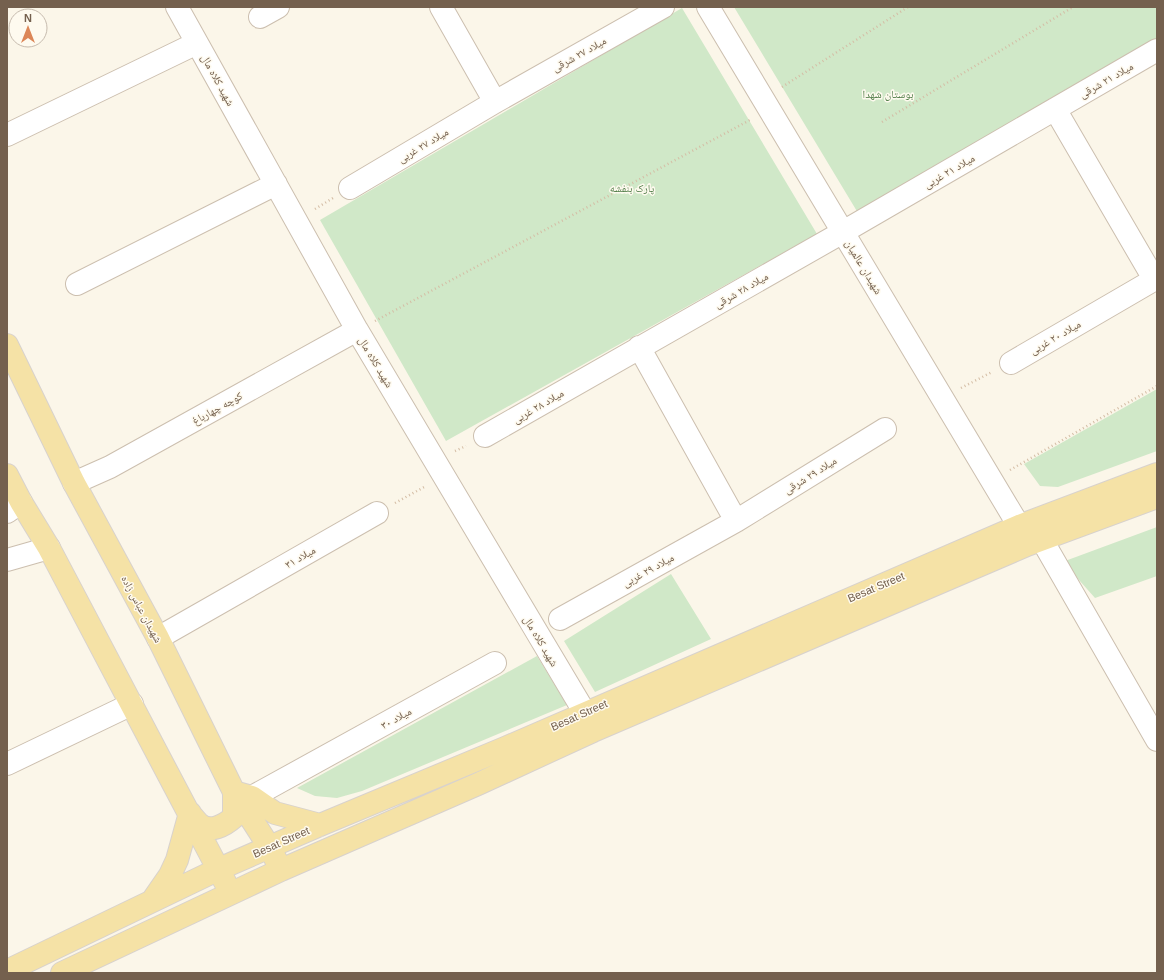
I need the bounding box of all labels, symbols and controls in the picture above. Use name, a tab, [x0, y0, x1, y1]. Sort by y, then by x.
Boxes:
north arrow	[8, 8, 48, 48]
text: N	[24, 12, 32, 24]
street label: میلاد ۲۷ شرقی	[550, 34, 609, 75]
street label: شهید کلاه مال	[198, 52, 237, 108]
street label: میلاد ۲۱ شرقی	[1077, 60, 1136, 101]
park label: بوستان شهدا	[863, 88, 913, 101]
street label: میلاد ۲۷ غربی	[396, 125, 451, 166]
street label: میلاد ۲۱ غربی	[921, 152, 977, 191]
park label: پارک بنفشه	[610, 182, 655, 195]
street label: شهیدان عالمیان	[842, 238, 885, 297]
street label: میلاد ۲۸ شرقی	[712, 270, 771, 311]
street label: میلاد ۲۰ غربی	[1027, 318, 1083, 357]
street label: شهید کلاه مال	[355, 335, 396, 390]
street label: میلاد ۲۸ غربی	[510, 387, 566, 426]
street label: کوچه چهارباغ	[190, 389, 245, 428]
street label: میلاد ۲۹ شرقی	[781, 454, 839, 497]
street label: میلاد ۳۱	[283, 544, 317, 571]
street label: میلاد ۲۹ غربی	[620, 551, 676, 590]
street label: Besat Street	[846, 570, 906, 604]
street label: شهیدان عباس زاده	[118, 573, 165, 645]
street label: شهید کلاه مال	[520, 614, 561, 669]
street label: Besat Street	[549, 697, 609, 733]
street label: میلاد ۳۰	[379, 705, 414, 731]
street label: Besat Street	[251, 824, 311, 860]

